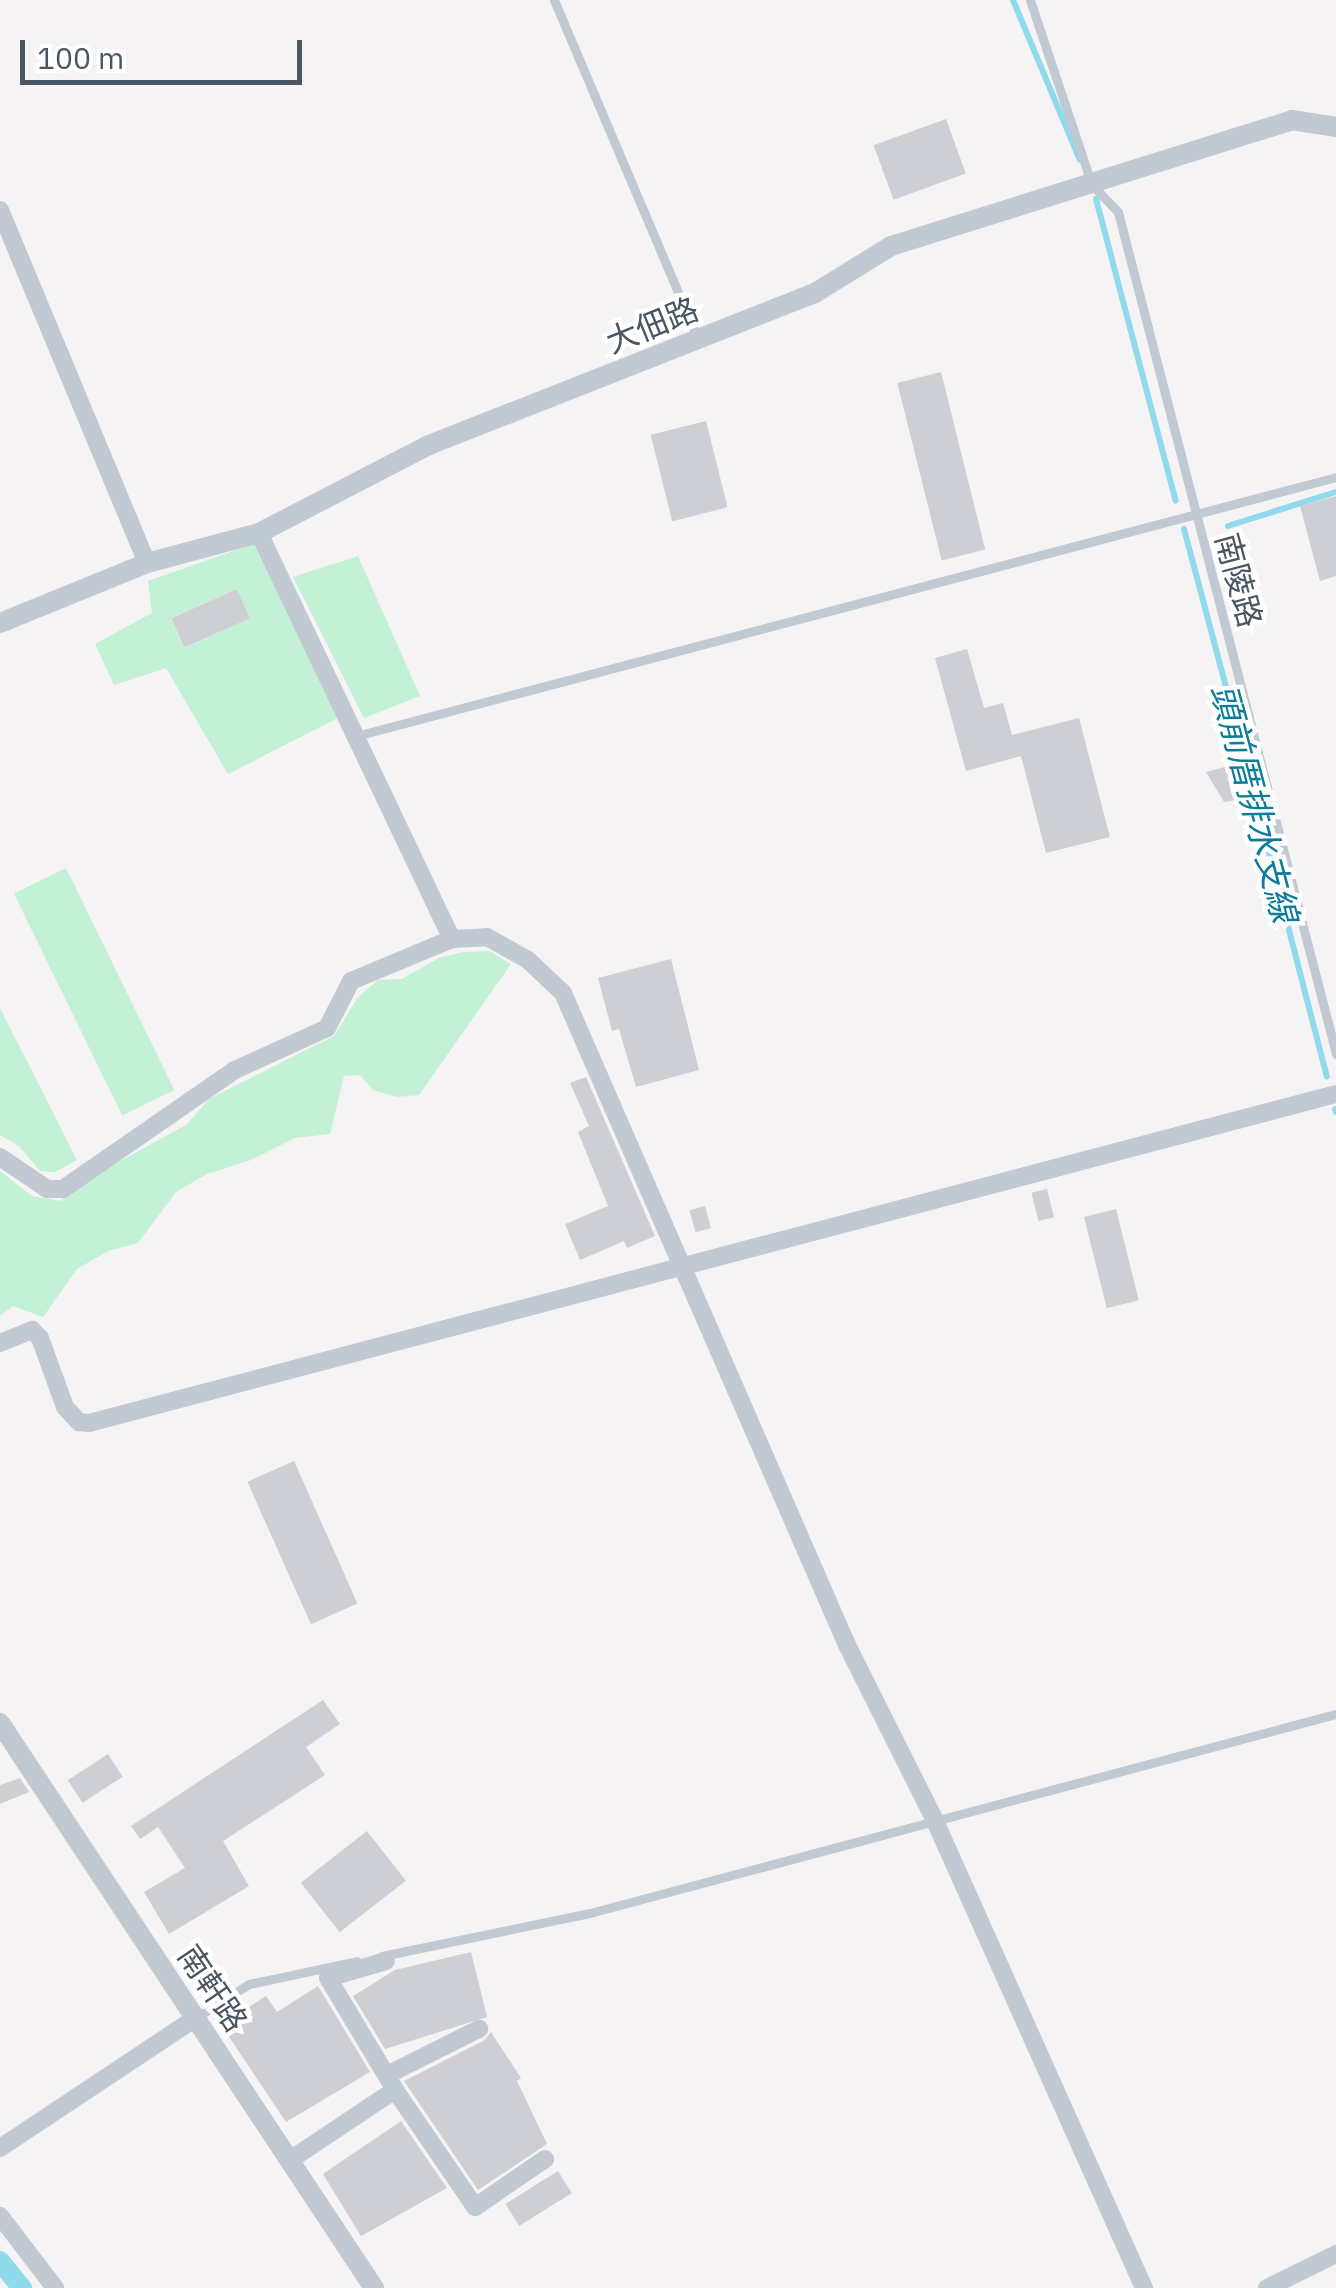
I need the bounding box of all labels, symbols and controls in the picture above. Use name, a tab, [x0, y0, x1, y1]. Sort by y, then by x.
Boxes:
scale bar	[25, 20, 308, 82]
text: 100 m	[37, 38, 124, 77]
street label: 大佃路	[600, 289, 704, 361]
street label: 南陵路	[1208, 529, 1270, 631]
water label: 頭前厝排水支線	[1203, 679, 1307, 927]
street label: 南軒路	[170, 1937, 256, 2039]

